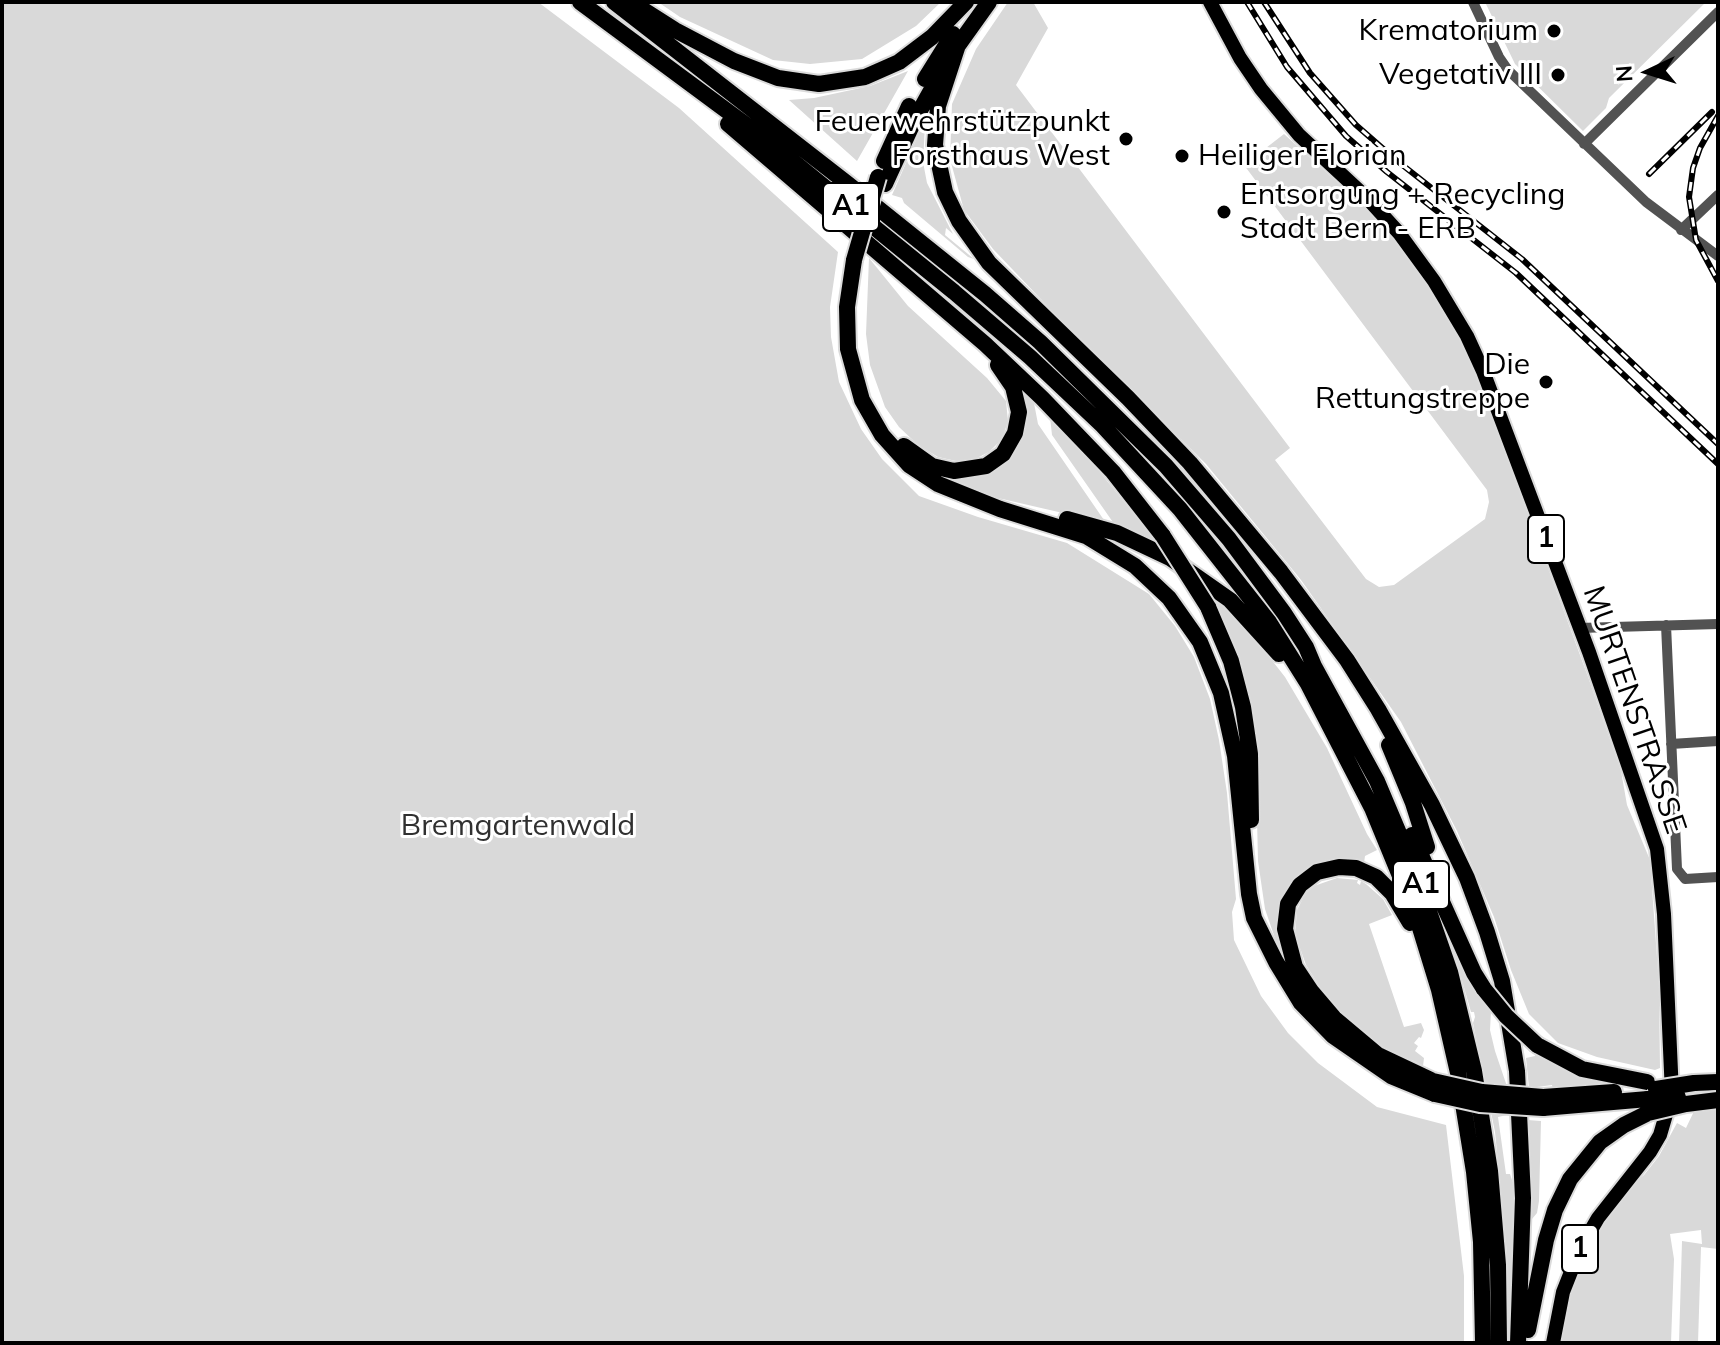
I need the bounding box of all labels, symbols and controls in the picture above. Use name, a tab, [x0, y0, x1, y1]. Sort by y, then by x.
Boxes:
place label: Krematorium	[1358, 13, 1538, 49]
marker: Krematorium	[1545, 22, 1563, 40]
north arrow	[1608, 32, 1688, 112]
place label: Vegetativ III	[1379, 57, 1542, 93]
text: N	[1610, 64, 1639, 83]
marker: Vegetativ III	[1549, 66, 1567, 84]
place label: Feuerwehrstützpunkt Forsthaus West	[814, 104, 1110, 174]
marker: Feuerwehrstützpunkt Forsthaus West	[1117, 130, 1135, 148]
place label: Heiliger Florian	[1198, 138, 1407, 174]
marker: Heiliger Florian	[1173, 147, 1191, 165]
place label: Entsorgung + Recycling Stadt Bern - ERB	[1240, 177, 1565, 248]
road number: A1	[823, 183, 879, 231]
marker: Entsorgung + Recycling Stadt Bern - ERB	[1215, 203, 1233, 221]
place label: Die Rettungstreppe	[1315, 347, 1530, 418]
marker: Die Rettungstreppe	[1537, 373, 1555, 391]
road number: 1	[1528, 515, 1564, 563]
street label: MURTENSTRASSE	[1575, 581, 1693, 839]
park label: Bremgartenwald	[401, 808, 635, 844]
road number: A1	[1393, 861, 1449, 909]
road number: 1	[1562, 1225, 1598, 1273]

